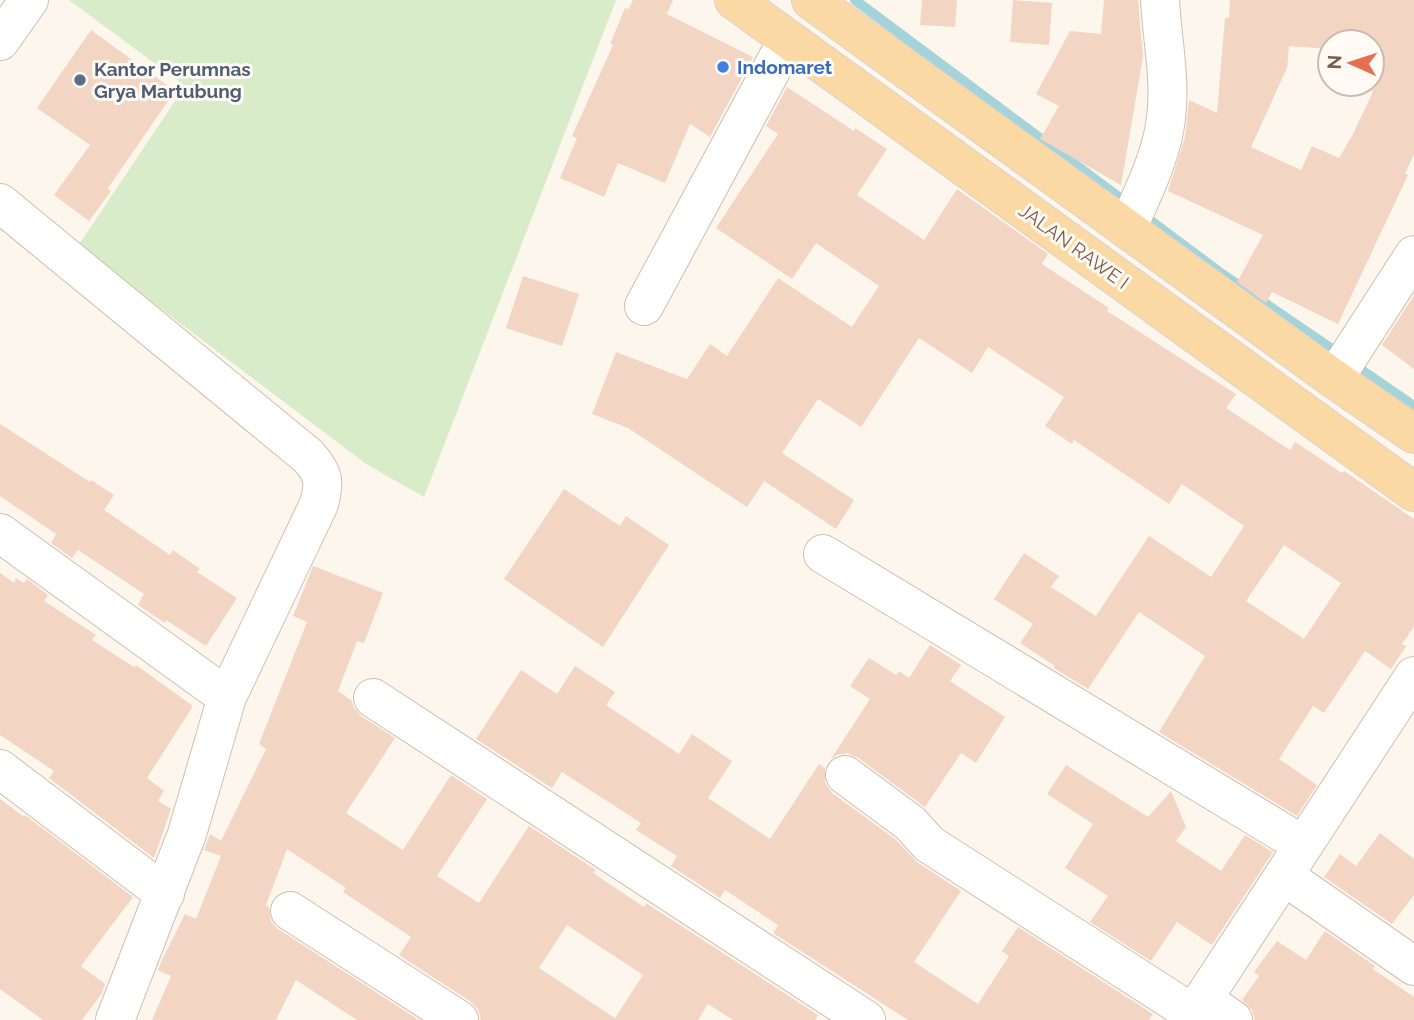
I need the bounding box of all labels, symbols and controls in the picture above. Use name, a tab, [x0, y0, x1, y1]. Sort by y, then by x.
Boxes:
north arrow	[1316, 28, 1386, 98]
text: N	[1323, 54, 1345, 70]
place label: Indomaret	[737, 56, 833, 78]
place label: Kantor Perumnas Grya Martubung	[94, 58, 251, 102]
marker: Indomaret	[715, 59, 731, 75]
marker: Kantor Perumnas Grya Martubung	[72, 72, 88, 88]
street label: JALAN RAWE I	[1015, 199, 1133, 293]

